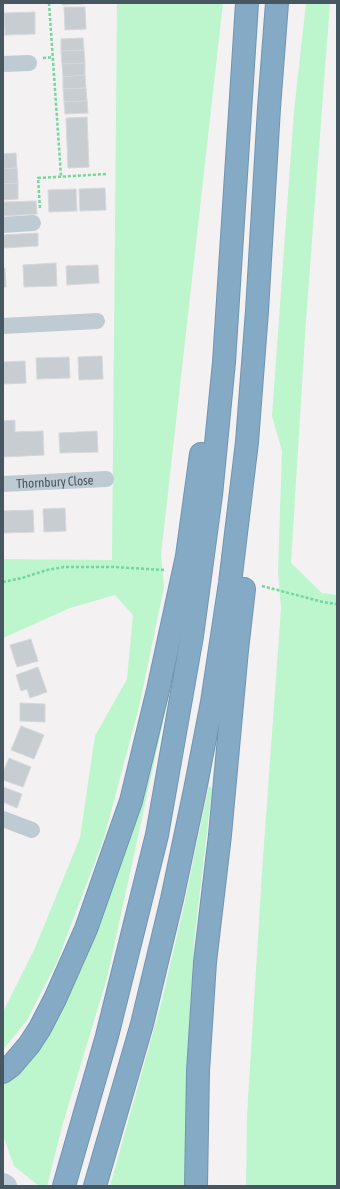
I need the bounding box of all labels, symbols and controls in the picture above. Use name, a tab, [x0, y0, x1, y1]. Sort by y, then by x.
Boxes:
street label: Thornbury Close	[16, 473, 94, 491]

